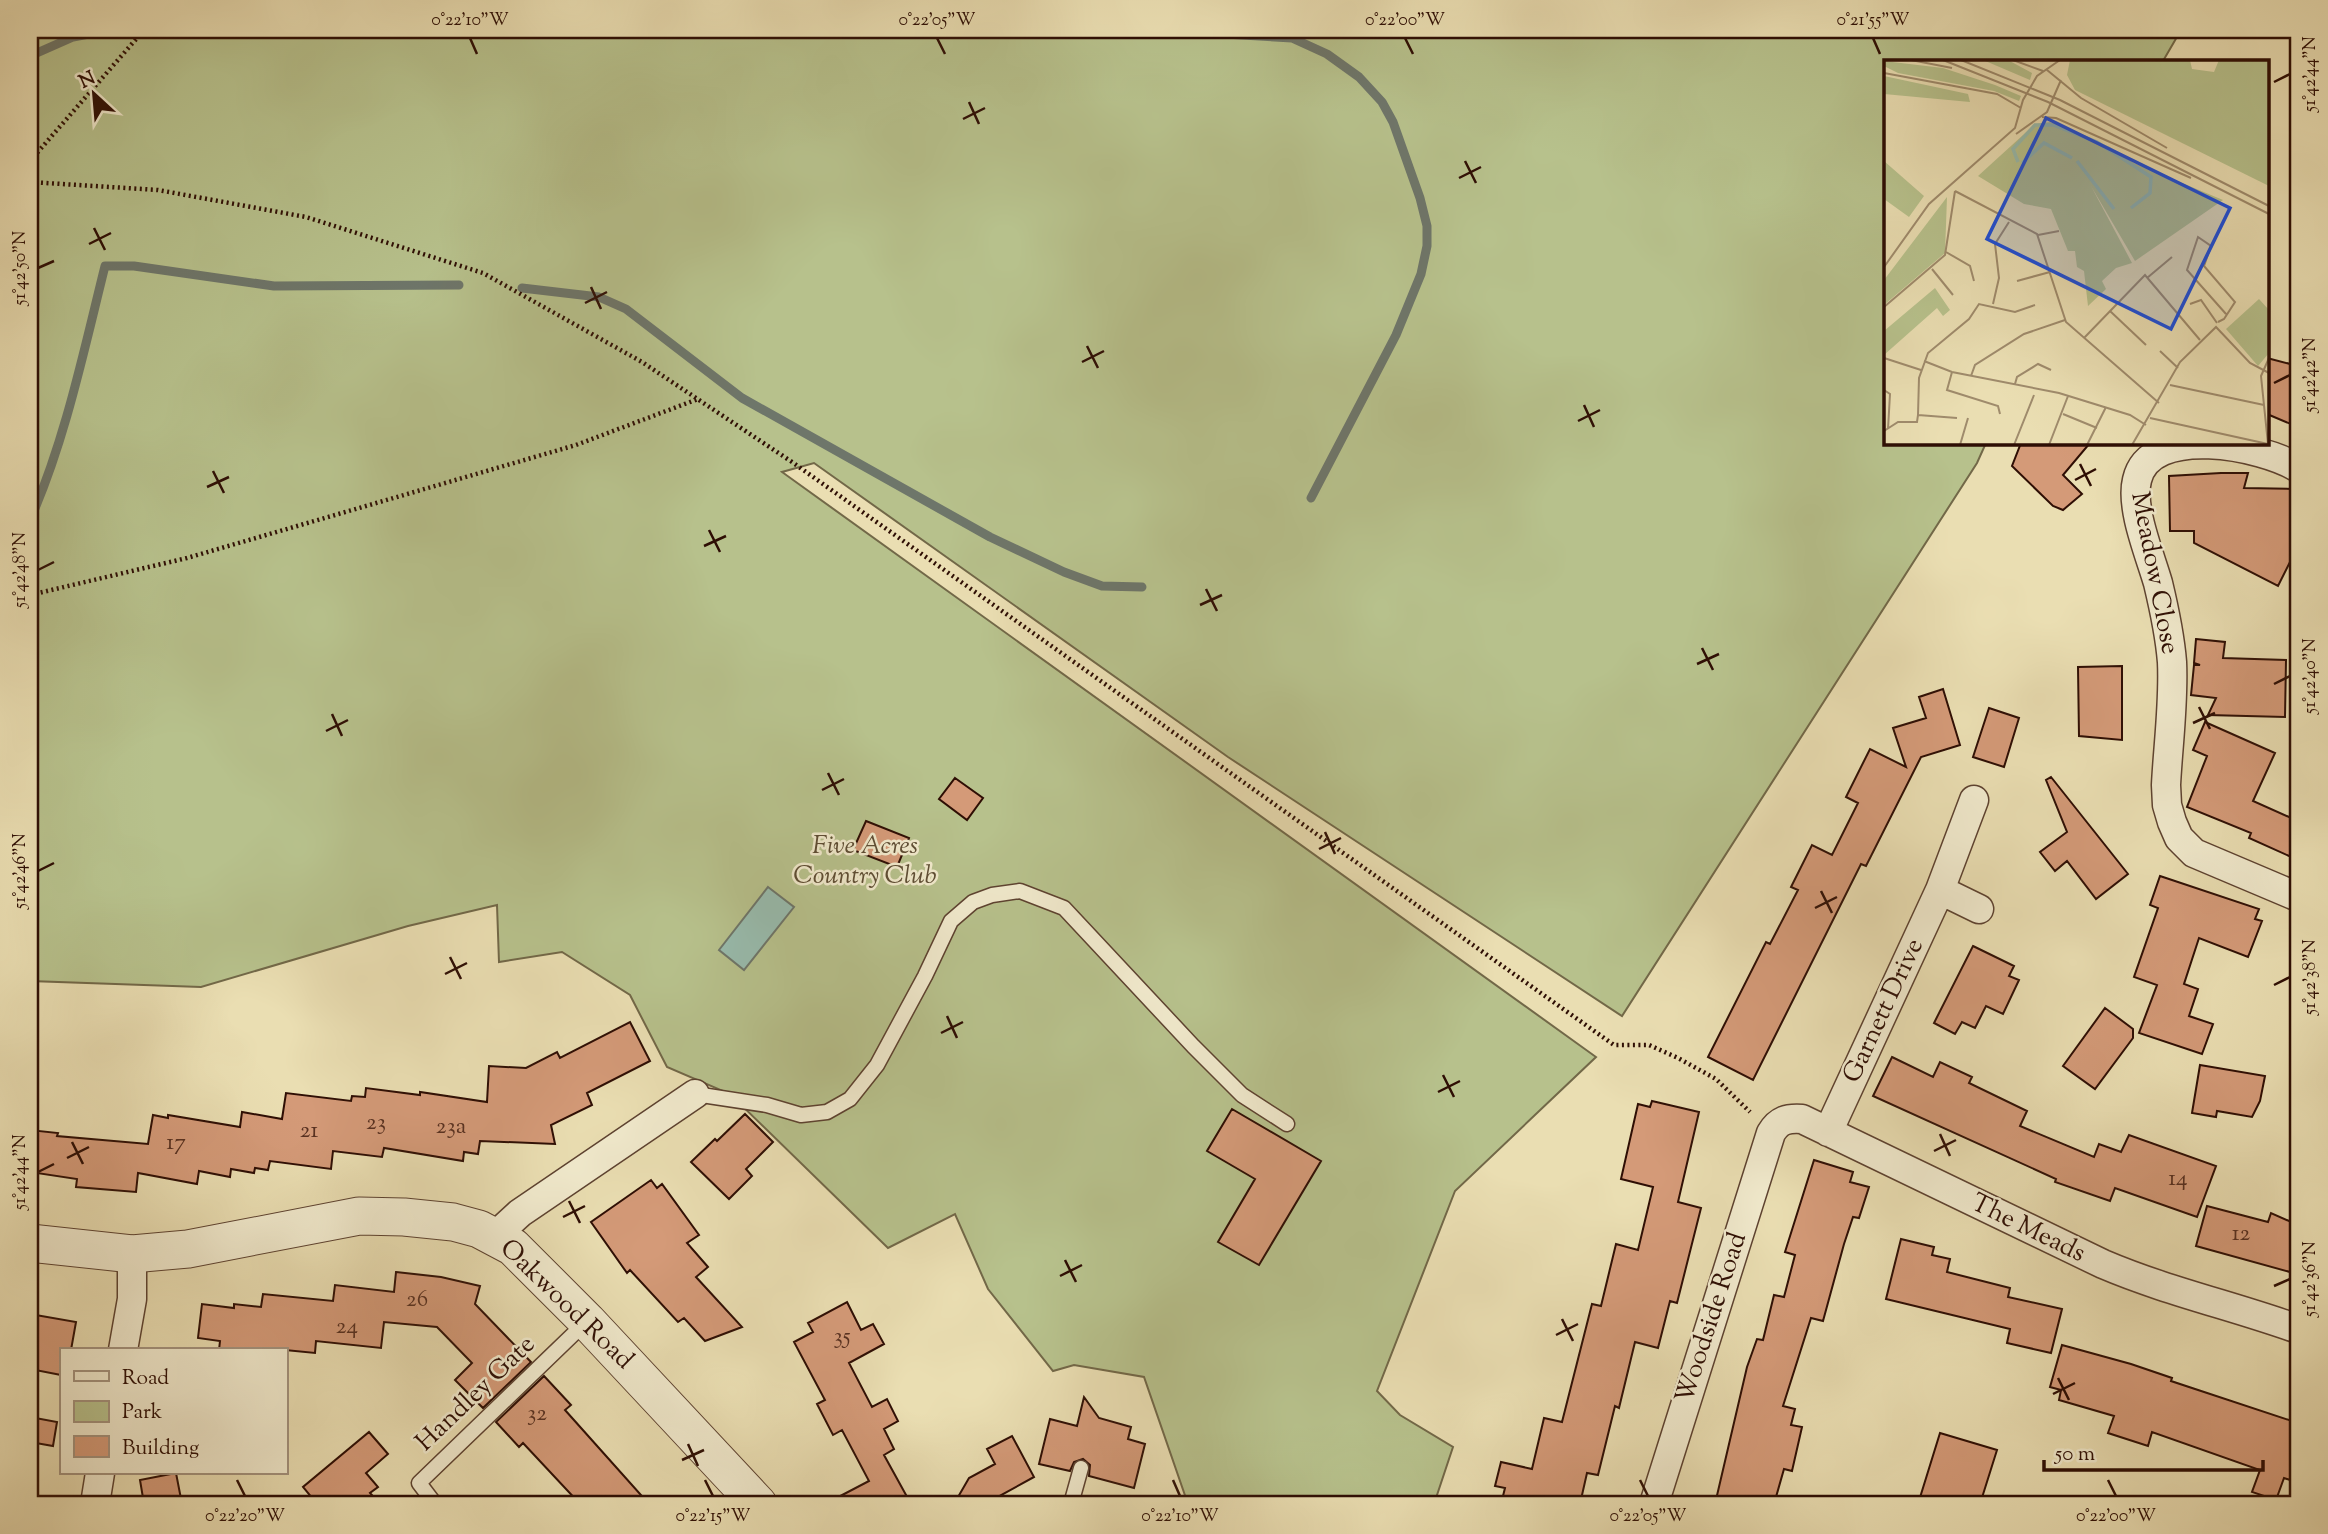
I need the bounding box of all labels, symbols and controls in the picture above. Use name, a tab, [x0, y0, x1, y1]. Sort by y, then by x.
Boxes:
text: 0°22'10"W	[431, 8, 509, 34]
text: 0°22'05"W	[898, 8, 976, 34]
text: 0°22'00"W	[1365, 8, 1445, 34]
text: 0°21'55"W	[1836, 8, 1910, 34]
text: 51°42'44"N	[2298, 36, 2324, 113]
north arrow	[60, 60, 130, 130]
inset map	[1884, 60, 2268, 444]
text: N	[75, 66, 100, 96]
text: 51°42'50"N	[8, 231, 34, 306]
text: 51°42'42"N	[2298, 337, 2324, 414]
street label: Meadow Close	[2120, 489, 2188, 657]
text: 51°42'48"N	[8, 532, 34, 609]
text: 51°42'40"N	[2298, 638, 2324, 715]
park label: Five Acres Country Club	[793, 828, 937, 895]
text: 51°42'46"N	[8, 833, 34, 910]
street label: Garnett Drive	[1834, 933, 1934, 1089]
text: 51°42'38"N	[2298, 939, 2324, 1016]
house number: 23	[366, 1107, 386, 1140]
house number: 23a	[436, 1111, 467, 1144]
house number: 21	[300, 1115, 318, 1148]
house number: 17	[166, 1127, 186, 1160]
text: 51°42'44"N	[8, 1134, 34, 1211]
house number: 14	[2168, 1163, 2188, 1196]
street label: The Meads	[1965, 1185, 2091, 1273]
house number: 12	[2232, 1218, 2251, 1251]
street label: Woodside Road	[1667, 1228, 1757, 1408]
street label: Oakwood Road	[491, 1231, 642, 1379]
text: 51°42'36"N	[2298, 1241, 2324, 1318]
house number: 26	[406, 1284, 428, 1317]
house number: 24	[336, 1311, 358, 1344]
house number: 35	[833, 1321, 851, 1354]
street label: Handley Gate	[408, 1327, 544, 1461]
legend	[60, 1348, 287, 1474]
text: Road	[122, 1364, 169, 1394]
text: Park	[122, 1398, 163, 1428]
house number: 32	[527, 1398, 547, 1431]
scale bar	[2044, 1429, 2263, 1473]
text: Building	[122, 1434, 199, 1464]
text: 50 m	[2054, 1440, 2095, 1470]
text: 0°22'20"W	[205, 1504, 285, 1530]
text: 0°22'15"W	[676, 1504, 750, 1530]
text: 0°22'10"W	[1141, 1504, 1219, 1530]
text: 0°22'05"W	[1609, 1504, 1687, 1530]
text: 0°22'00"W	[2076, 1504, 2156, 1530]

